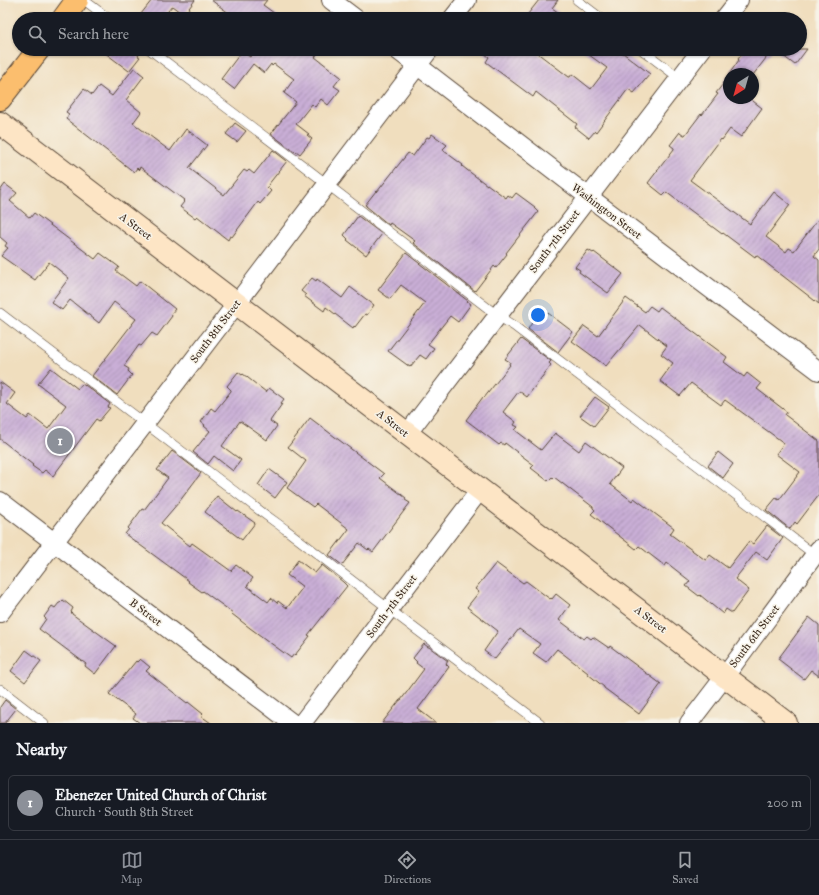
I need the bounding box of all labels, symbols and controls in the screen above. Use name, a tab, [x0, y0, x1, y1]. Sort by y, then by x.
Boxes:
search box	[12, 12, 807, 56]
icon: search	[26, 23, 48, 45]
text: Search here	[58, 25, 129, 43]
north arrow	[723, 68, 759, 104]
street label: Washington Street	[569, 181, 644, 242]
street label: South 7th Street	[526, 207, 582, 275]
street label: A Street	[116, 209, 155, 243]
street label: South 8th Street	[187, 297, 243, 365]
your location	[528, 305, 548, 325]
street label: A Street	[373, 406, 411, 440]
pin: 1	[47, 426, 73, 456]
street label: South 7th Street	[363, 572, 419, 640]
street label: B Street	[127, 596, 164, 629]
street label: A Street	[631, 602, 670, 636]
street label: South 6th Street	[726, 602, 782, 670]
text: Nearby	[16, 739, 67, 760]
text: Ebenezer United Church of Christ	[55, 786, 267, 804]
text: 1	[27, 795, 33, 811]
text: 200 m	[767, 795, 802, 811]
text: Church · South 8th Street	[55, 804, 193, 820]
tab: Map	[121, 849, 143, 886]
tab: Directions	[384, 849, 431, 886]
tab: Saved	[672, 849, 698, 886]

